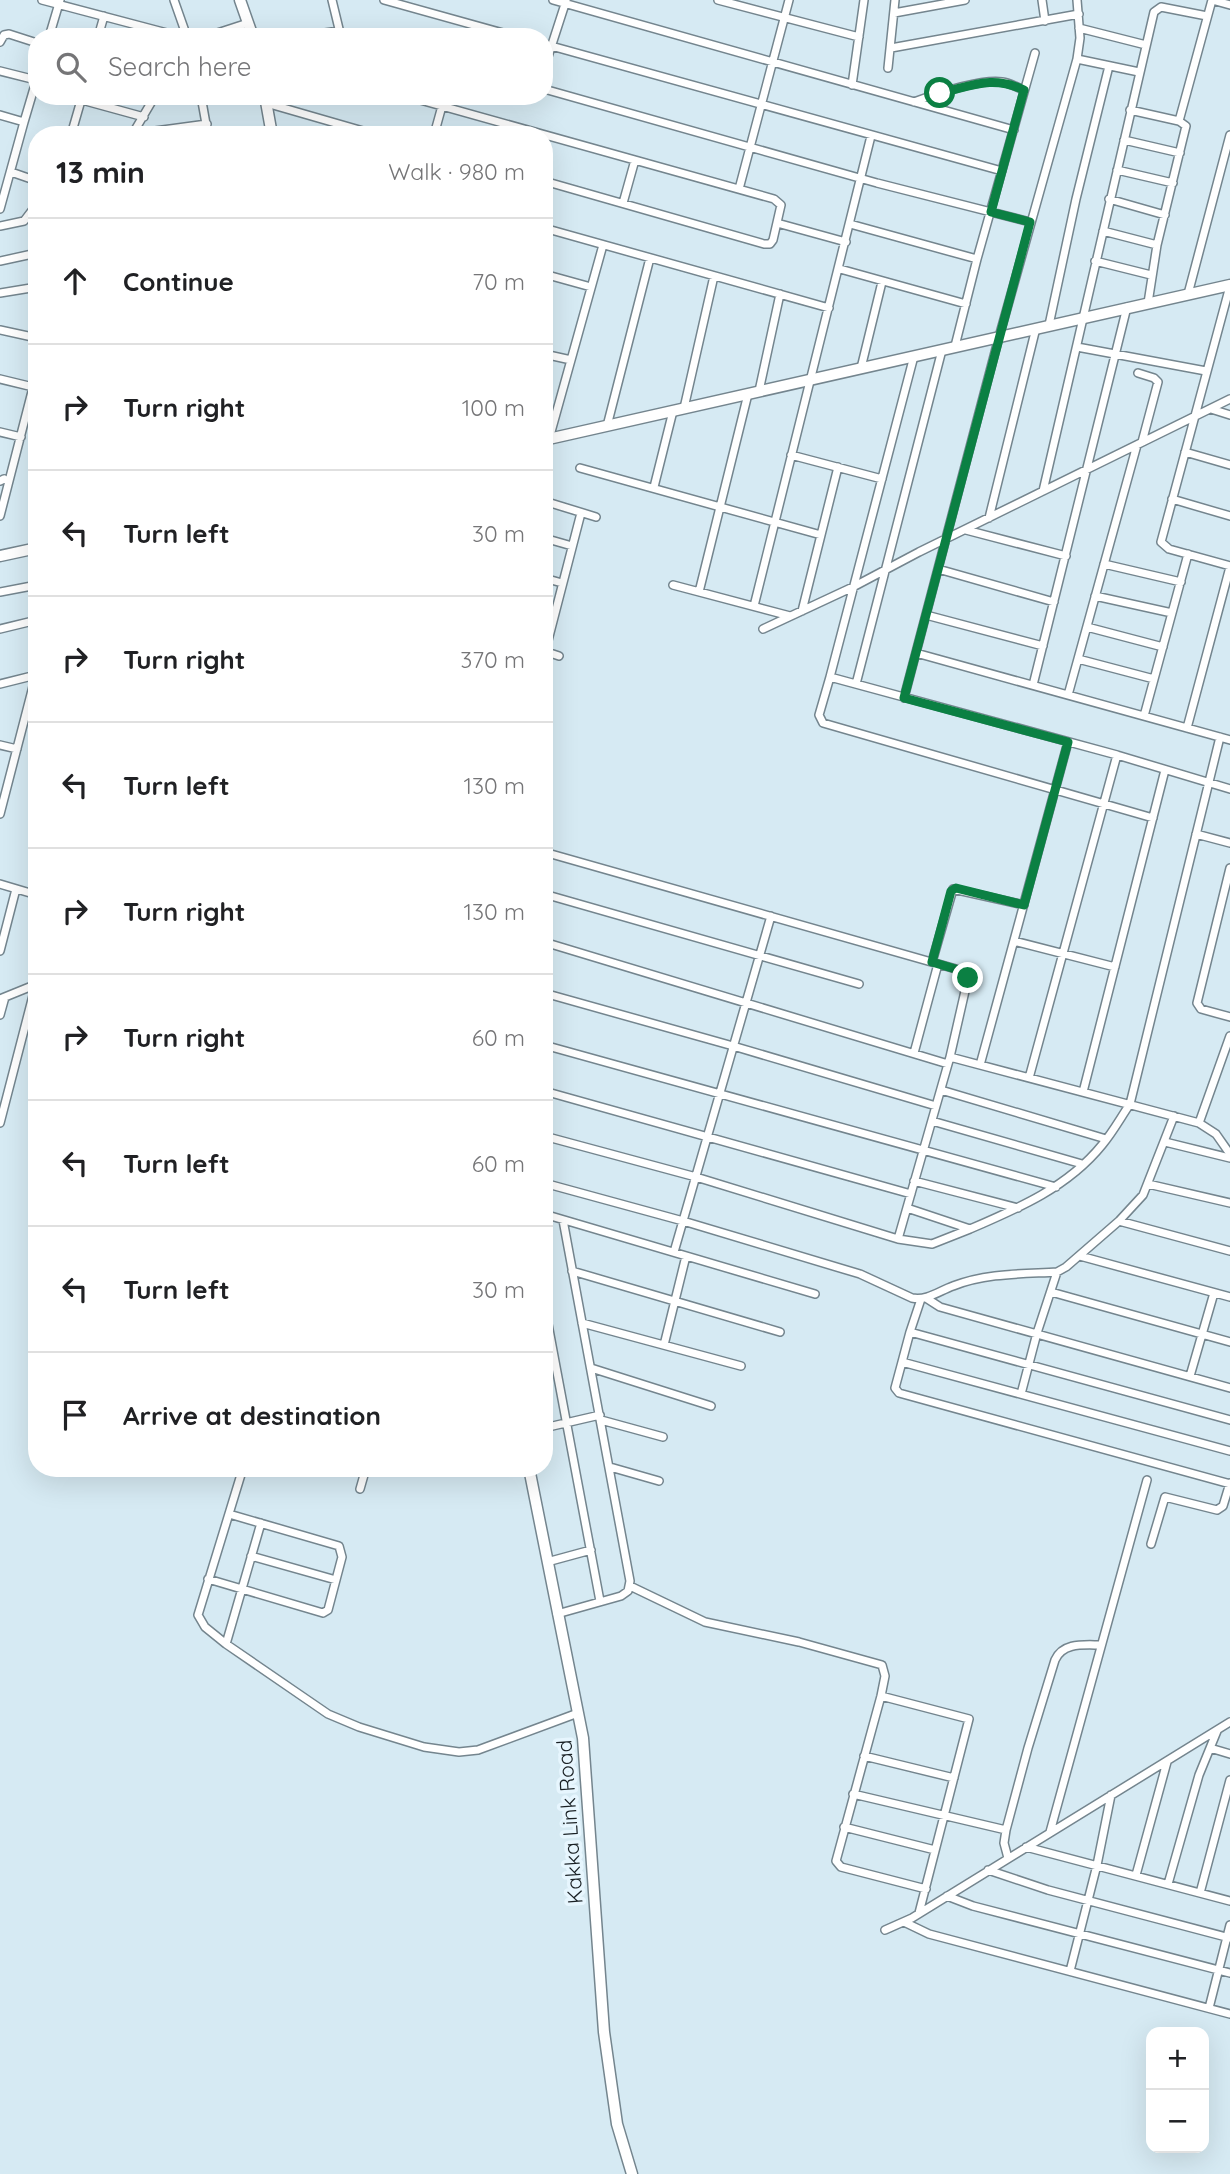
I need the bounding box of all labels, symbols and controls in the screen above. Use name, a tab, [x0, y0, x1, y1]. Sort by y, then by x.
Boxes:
search box	[28, 28, 553, 105]
icon: search	[52, 48, 90, 86]
text: Search here	[108, 50, 252, 83]
route start	[924, 77, 955, 108]
text: 13 min	[56, 153, 145, 191]
text: Walk · 980 m	[388, 157, 525, 186]
icon: ahead	[56, 262, 94, 300]
text: Continue	[123, 265, 234, 298]
text: 70 m	[472, 267, 525, 296]
icon: right	[56, 388, 94, 426]
text: Turn right	[123, 391, 245, 424]
text: 100 m	[462, 393, 525, 422]
icon: left	[56, 514, 94, 552]
text: Turn left	[123, 517, 230, 550]
text: 30 m	[472, 519, 525, 548]
icon: right	[56, 640, 94, 678]
text: Turn right	[123, 643, 245, 676]
text: 370 m	[460, 645, 525, 674]
icon: left	[56, 766, 94, 804]
text: Turn left	[123, 769, 230, 802]
text: 130 m	[463, 771, 525, 800]
icon: right	[56, 892, 94, 930]
text: Turn right	[123, 895, 245, 928]
text: 130 m	[463, 897, 525, 926]
route end	[952, 962, 983, 993]
icon: right	[56, 1018, 94, 1056]
text: Turn right	[123, 1021, 245, 1054]
text: 60 m	[472, 1023, 525, 1052]
icon: left	[56, 1144, 94, 1182]
text: Turn left	[123, 1147, 230, 1180]
text: 60 m	[472, 1149, 525, 1178]
icon: left	[56, 1270, 94, 1308]
text: Turn left	[123, 1273, 230, 1306]
text: 30 m	[472, 1275, 525, 1304]
icon: arrive	[56, 1396, 94, 1434]
text: Arrive at destination	[123, 1399, 381, 1432]
street label: Kakka Link Road	[550, 1739, 588, 1905]
map controls	[1146, 2027, 1209, 2153]
button: +	[1146, 2027, 1209, 2090]
button: −	[1146, 2090, 1209, 2153]

